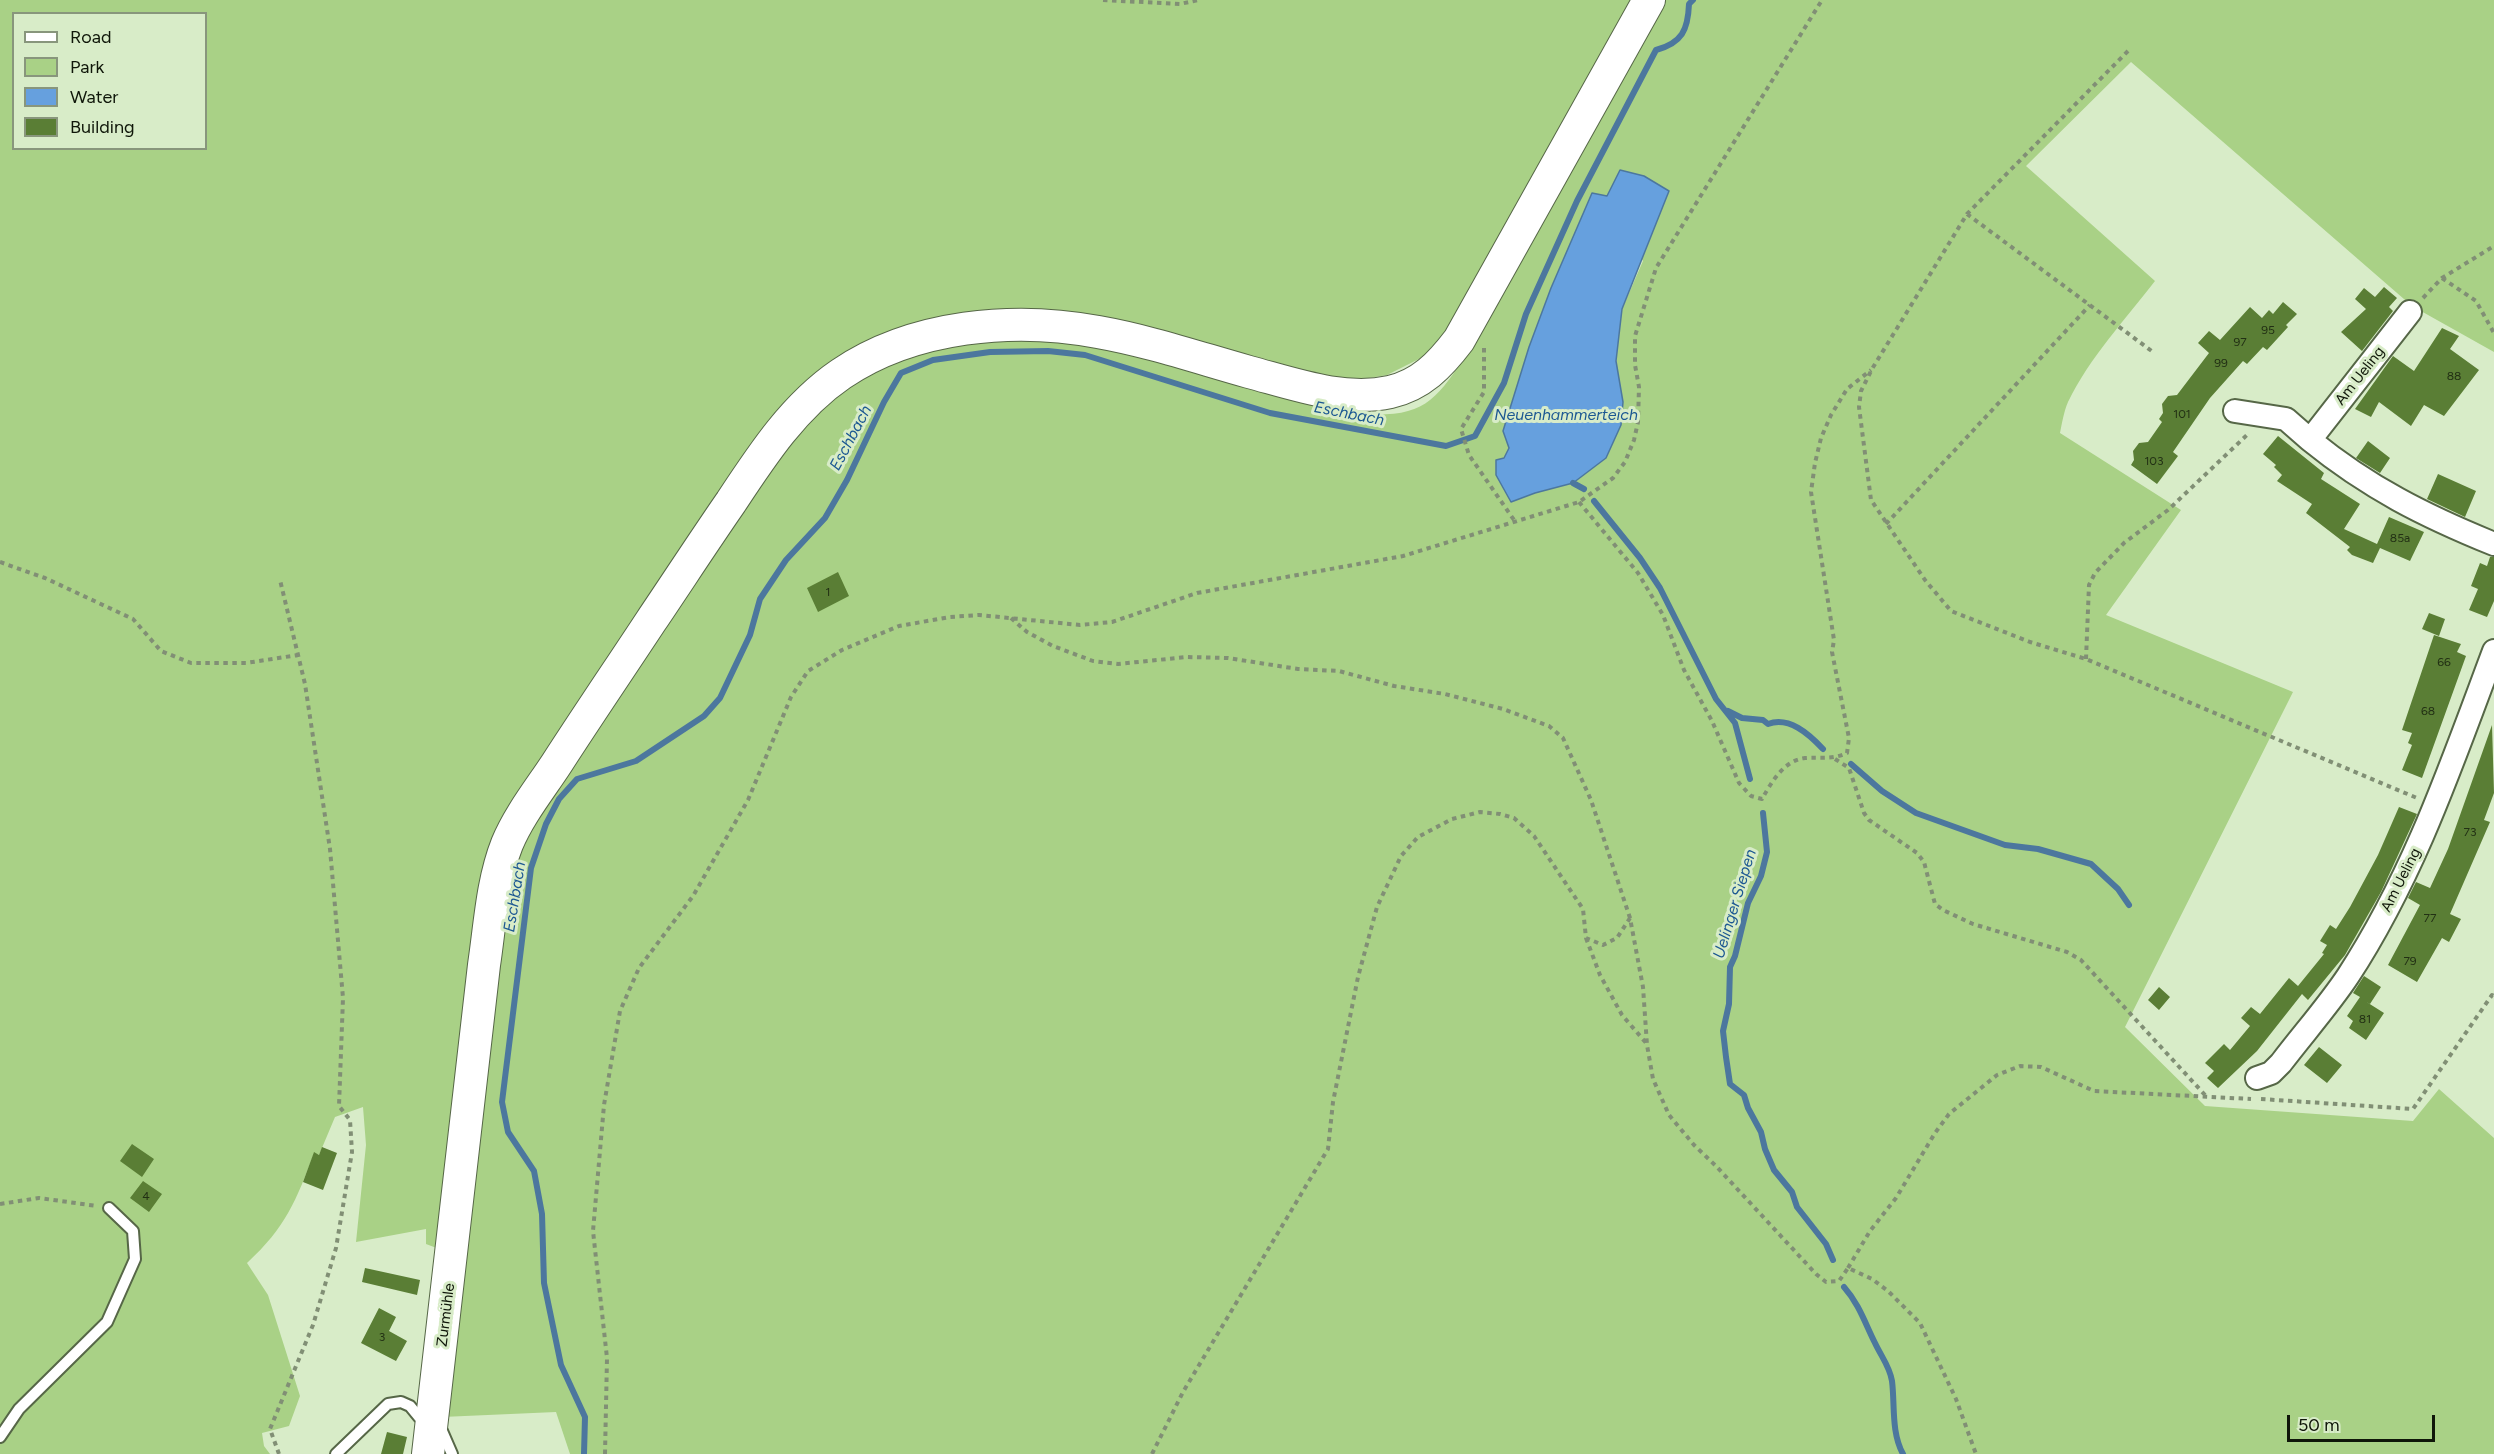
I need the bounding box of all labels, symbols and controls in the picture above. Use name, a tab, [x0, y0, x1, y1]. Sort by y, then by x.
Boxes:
legend	[12, 12, 207, 150]
text: Road	[70, 26, 111, 48]
text: Park	[70, 56, 104, 78]
text: Water	[70, 86, 118, 108]
text: Building	[70, 116, 135, 138]
house number: 95	[2261, 323, 2275, 337]
house number: 97	[2233, 335, 2247, 349]
street label: Am Ueling	[2332, 343, 2388, 409]
house number: 99	[2214, 356, 2228, 370]
house number: 88	[2447, 369, 2461, 383]
water label: Eschbach	[1312, 398, 1386, 430]
water label: Eschbach	[826, 402, 876, 474]
water label: Neuenhammerteich	[1494, 405, 1638, 425]
house number: 101	[2173, 407, 2191, 421]
house number: 103	[2144, 454, 2164, 468]
house number: 85a	[2390, 531, 2410, 545]
house number: 1	[826, 585, 830, 599]
house number: 66	[2437, 655, 2451, 669]
house number: 68	[2421, 704, 2435, 718]
house number: 73	[2464, 825, 2476, 839]
street label: Am Ueling	[2377, 845, 2425, 915]
water label: Uelinger Siepen	[1709, 847, 1761, 961]
water label: Eschbach	[500, 860, 530, 934]
house number: 77	[2424, 911, 2436, 925]
house number: 79	[2403, 954, 2417, 968]
house number: 81	[2359, 1012, 2371, 1026]
house number: 4	[142, 1189, 150, 1203]
street label: Zurmühle	[433, 1282, 459, 1348]
house number: 3	[379, 1330, 385, 1344]
scale bar	[2290, 1403, 2438, 1441]
text: 50 m	[2298, 1414, 2340, 1436]

